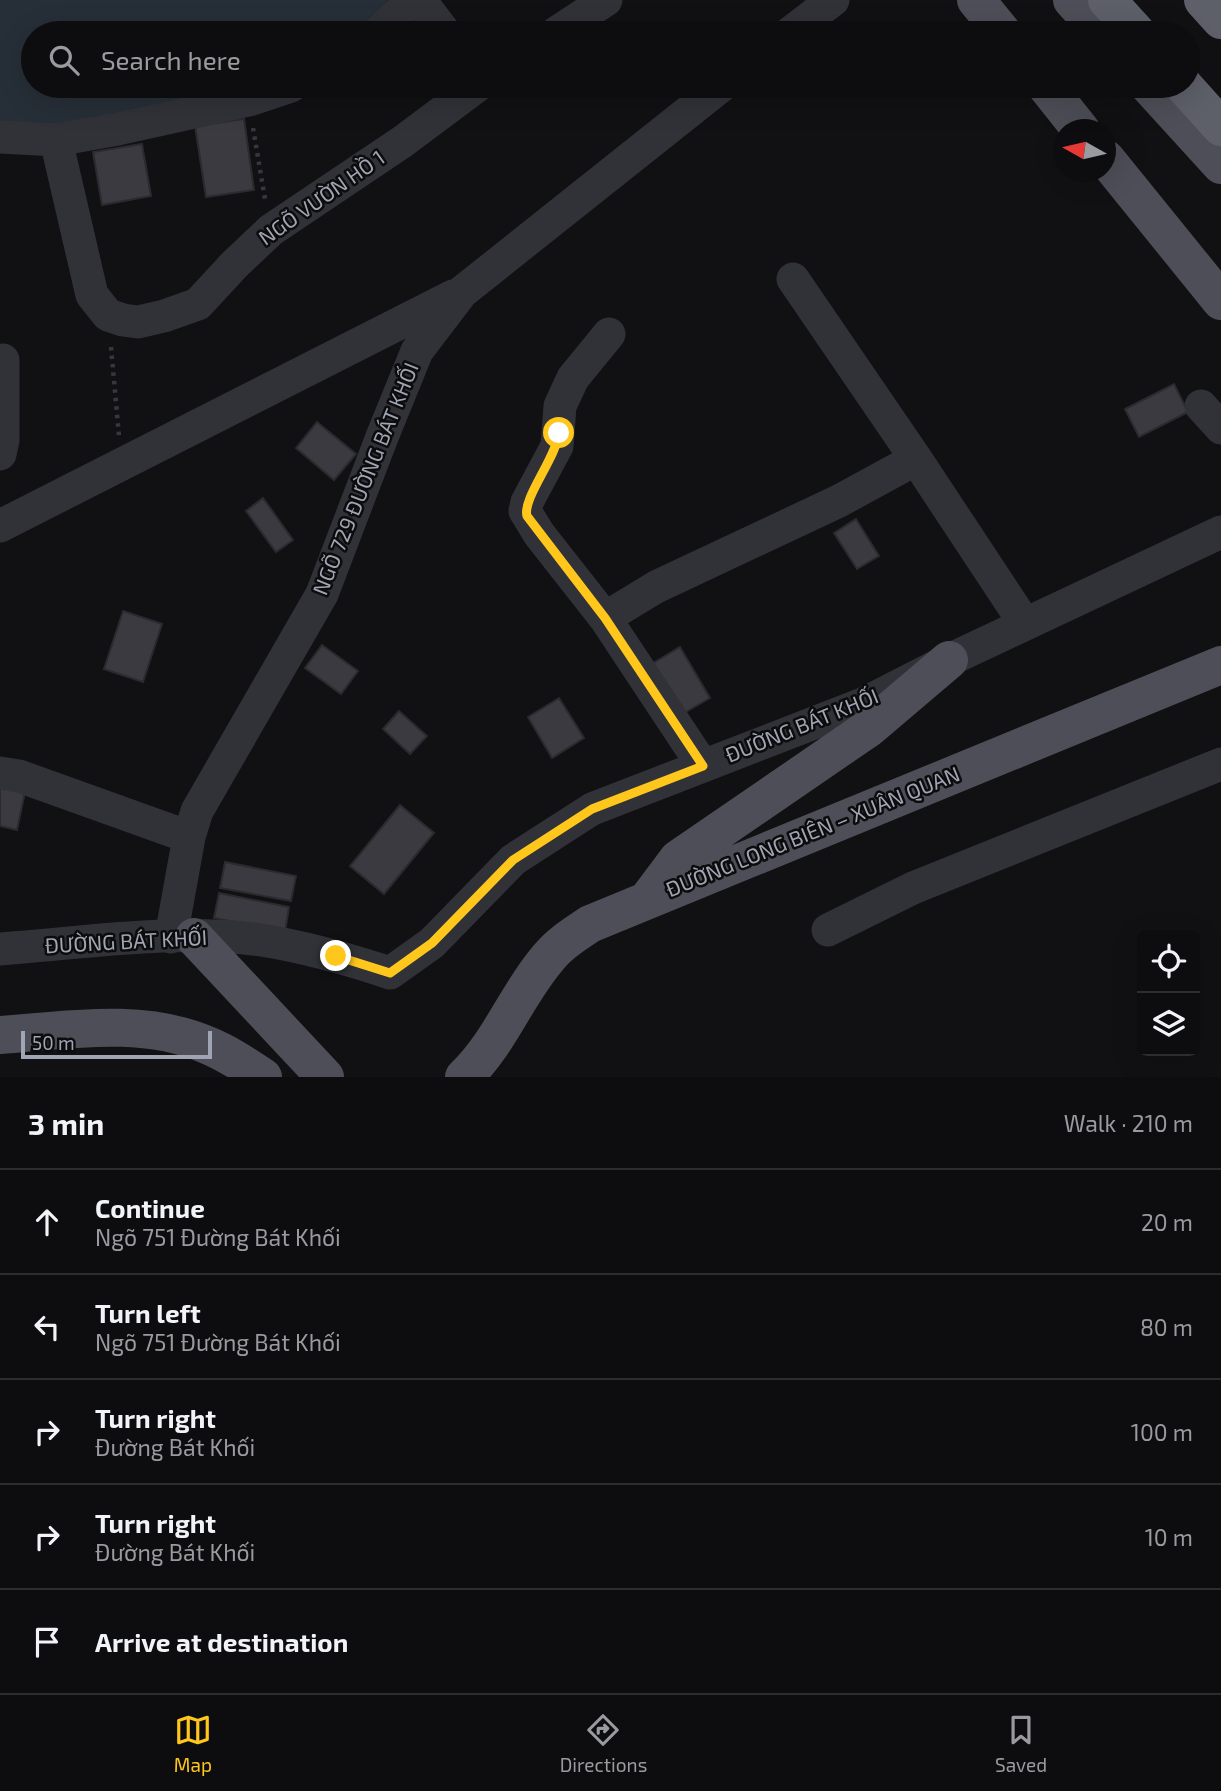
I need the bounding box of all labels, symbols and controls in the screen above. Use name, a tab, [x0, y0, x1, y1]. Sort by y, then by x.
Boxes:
search box	[21, 21, 1200, 98]
icon: search	[45, 41, 83, 79]
text: Search here	[101, 44, 241, 75]
north arrow	[1053, 119, 1116, 182]
street label: NGÕ VƯỜN HỒ 1	[252, 142, 389, 250]
street label: NGÕ 729 ĐƯỜNG BÁT KHỐI	[305, 358, 423, 598]
route start	[543, 417, 574, 448]
street label: ĐƯỜNG BÁT KHỐI	[721, 681, 881, 767]
street label: ĐƯỜNG LONG BIÊN – XUÂN QUAN	[662, 760, 963, 902]
street label: ĐƯỜNG BÁT KHỐI	[44, 922, 208, 957]
map controls	[1137, 930, 1200, 1056]
button: locate	[1137, 930, 1200, 993]
route end	[320, 940, 351, 971]
button: layers	[1137, 993, 1200, 1056]
scale bar	[21, 1028, 212, 1060]
text: 50 m	[32, 1031, 75, 1054]
text: 3 min	[28, 1105, 104, 1141]
text: Walk · 210 m	[1064, 1109, 1193, 1137]
text: Continue	[95, 1192, 205, 1223]
icon: ahead	[28, 1203, 66, 1241]
text: 20 m	[1141, 1208, 1193, 1236]
text: Ngõ 751 Đường Bát Khối	[95, 1223, 341, 1251]
text: Turn left	[95, 1297, 201, 1328]
icon: left	[28, 1308, 66, 1346]
text: 80 m	[1140, 1313, 1193, 1341]
text: Ngõ 751 Đường Bát Khối	[95, 1328, 341, 1356]
text: Turn right	[95, 1402, 216, 1433]
icon: right	[28, 1413, 66, 1451]
text: 100 m	[1131, 1418, 1193, 1446]
text: Đường Bát Khối	[95, 1433, 255, 1461]
text: Turn right	[95, 1507, 216, 1538]
icon: right	[28, 1518, 66, 1556]
text: 10 m	[1145, 1523, 1193, 1551]
text: Đường Bát Khối	[95, 1538, 255, 1566]
icon: arrive	[28, 1623, 66, 1661]
text: Arrive at destination	[95, 1626, 348, 1657]
tab: Map	[174, 1711, 212, 1776]
tab: Directions	[560, 1711, 647, 1776]
tab: Saved	[995, 1711, 1047, 1776]

